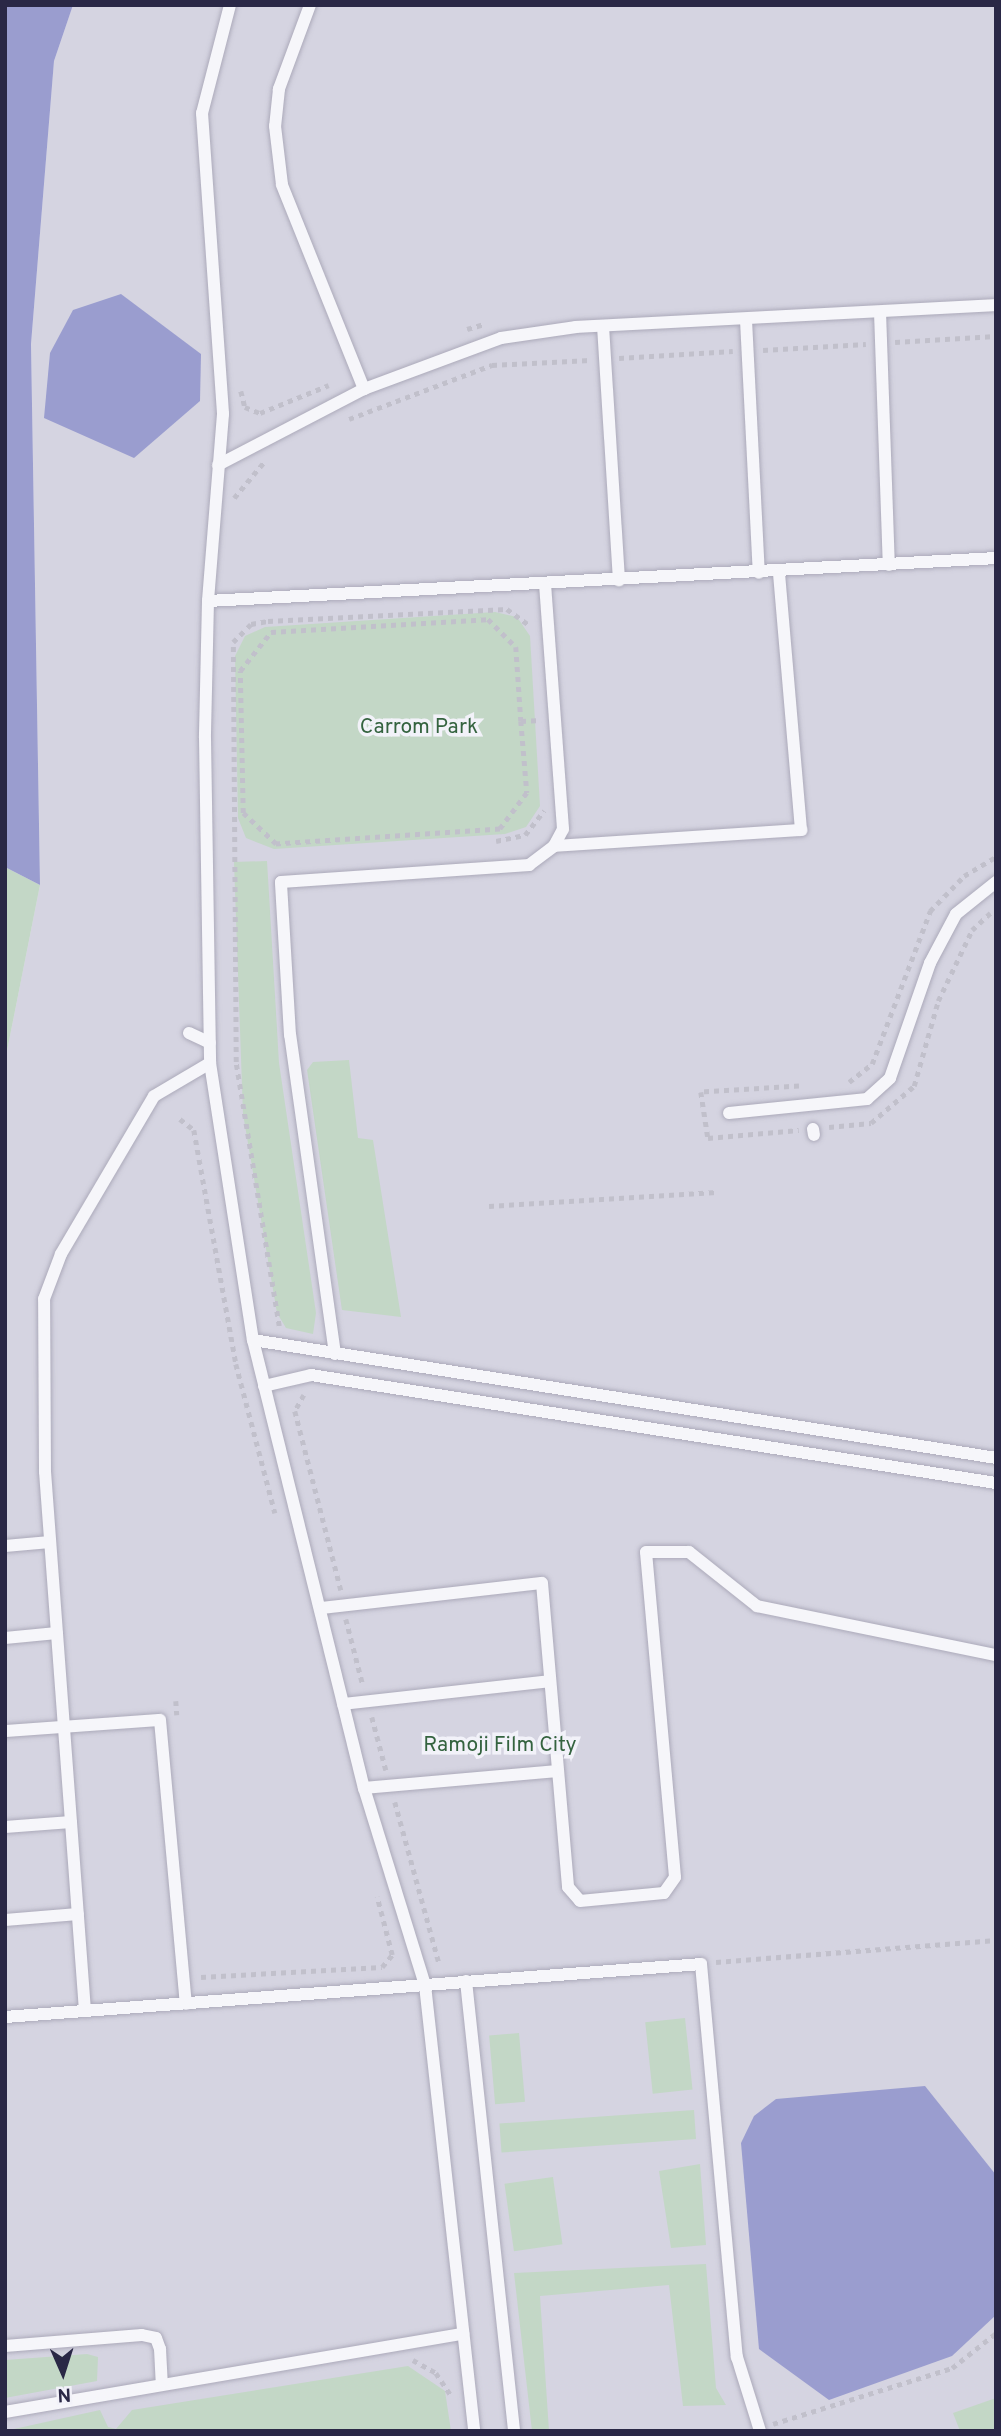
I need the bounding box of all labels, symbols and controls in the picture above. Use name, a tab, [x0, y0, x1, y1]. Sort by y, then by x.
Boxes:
park label: Carrom Park	[360, 715, 478, 741]
park label: Ramoji Film City	[423, 1733, 577, 1759]
north arrow	[28, 2338, 98, 2408]
text: N	[57, 2382, 72, 2406]

